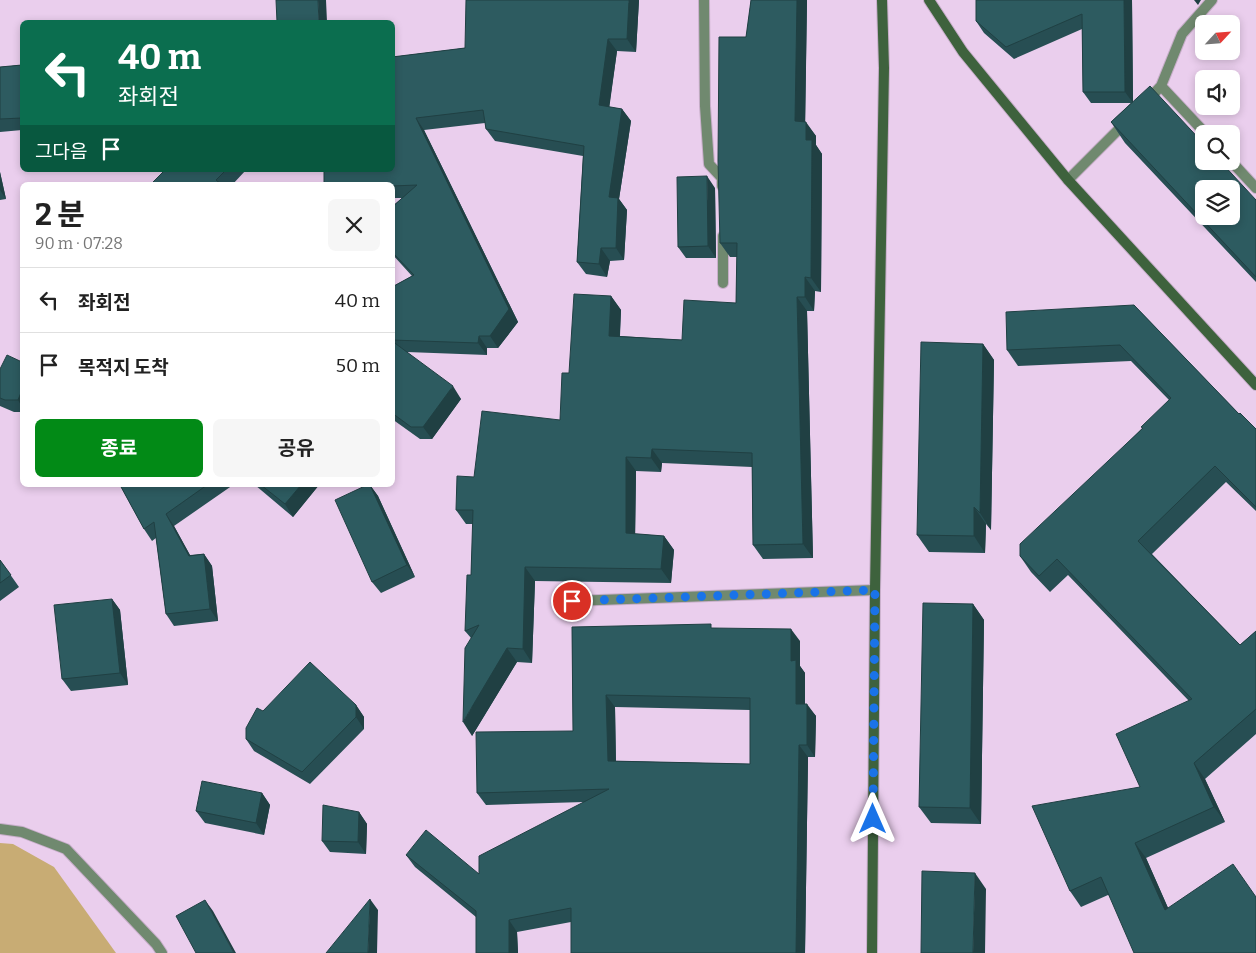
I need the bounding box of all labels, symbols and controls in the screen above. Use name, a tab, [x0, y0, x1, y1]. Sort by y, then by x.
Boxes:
north arrow	[1195, 15, 1240, 60]
map controls	[1195, 15, 1240, 225]
text: 40 m	[118, 36, 201, 78]
icon: left	[35, 40, 100, 105]
button: sound	[1195, 70, 1240, 115]
text: 좌회전	[118, 83, 179, 110]
button: search	[1195, 125, 1240, 170]
icon: arrive	[97, 135, 125, 163]
text: 그다음	[35, 140, 87, 163]
button: layers	[1195, 180, 1240, 225]
text: 2 분	[35, 197, 85, 233]
button: close	[328, 199, 380, 251]
text: 90 m · 07:28	[35, 234, 123, 253]
icon: left	[35, 286, 63, 314]
text: 40 m	[335, 289, 380, 312]
text: 좌회전	[78, 291, 130, 314]
icon: arrive	[35, 351, 63, 379]
text: 50 m	[336, 354, 380, 377]
text: 목적지 도착	[78, 356, 169, 379]
button: 종료	[35, 419, 203, 477]
button: 공유	[213, 419, 380, 477]
pin	[551, 580, 593, 622]
icon: arrive	[558, 587, 586, 615]
position arrow	[846, 792, 898, 844]

